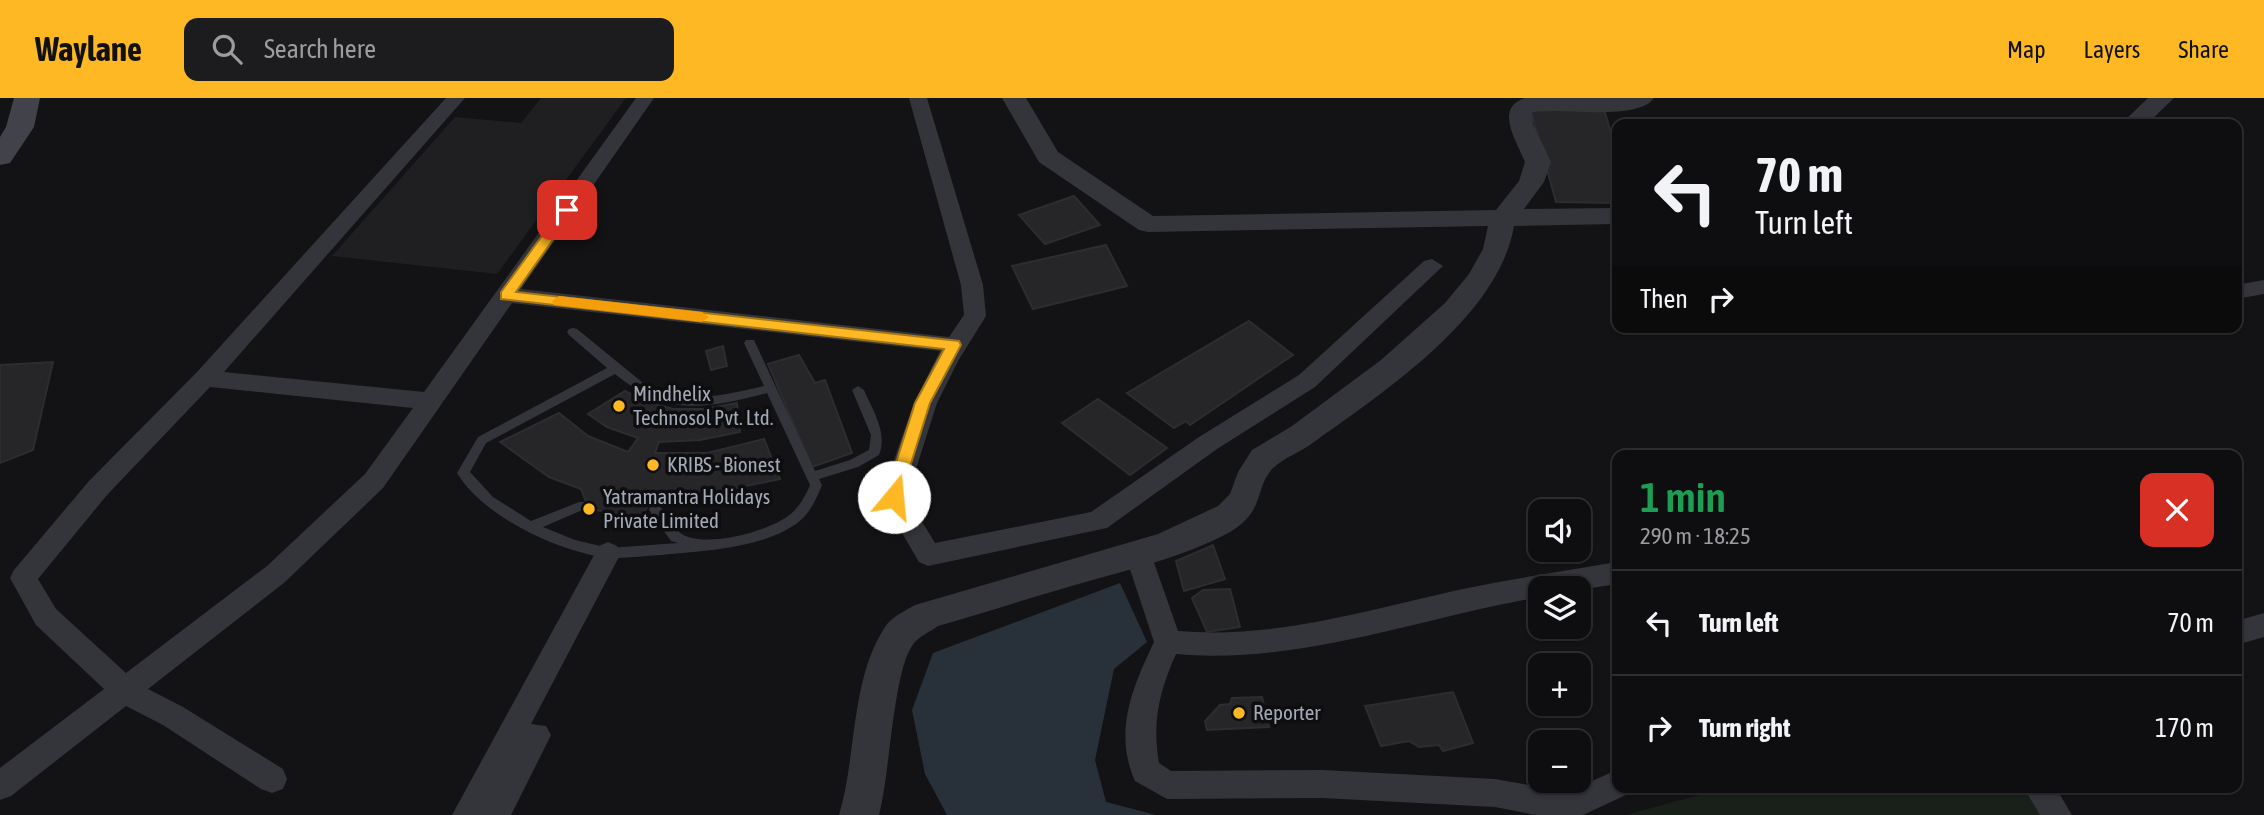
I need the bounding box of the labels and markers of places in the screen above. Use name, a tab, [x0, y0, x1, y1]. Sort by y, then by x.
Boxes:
pin	[537, 180, 597, 240]
place label: Mindhelix Technosol Pvt. Ltd.	[633, 381, 773, 429]
marker: Mindhelix Technosol Pvt. Ltd.	[611, 398, 627, 414]
place label: KRIBS - Bionest	[667, 452, 781, 476]
marker: KRIBS - Bionest	[645, 457, 661, 473]
place label: Yatramantra Holidays Private Limited	[603, 484, 770, 532]
marker: Yatramantra Holidays Private Limited	[581, 501, 597, 517]
place label: Reporter	[1253, 700, 1321, 724]
marker: Reporter	[1231, 705, 1247, 721]

